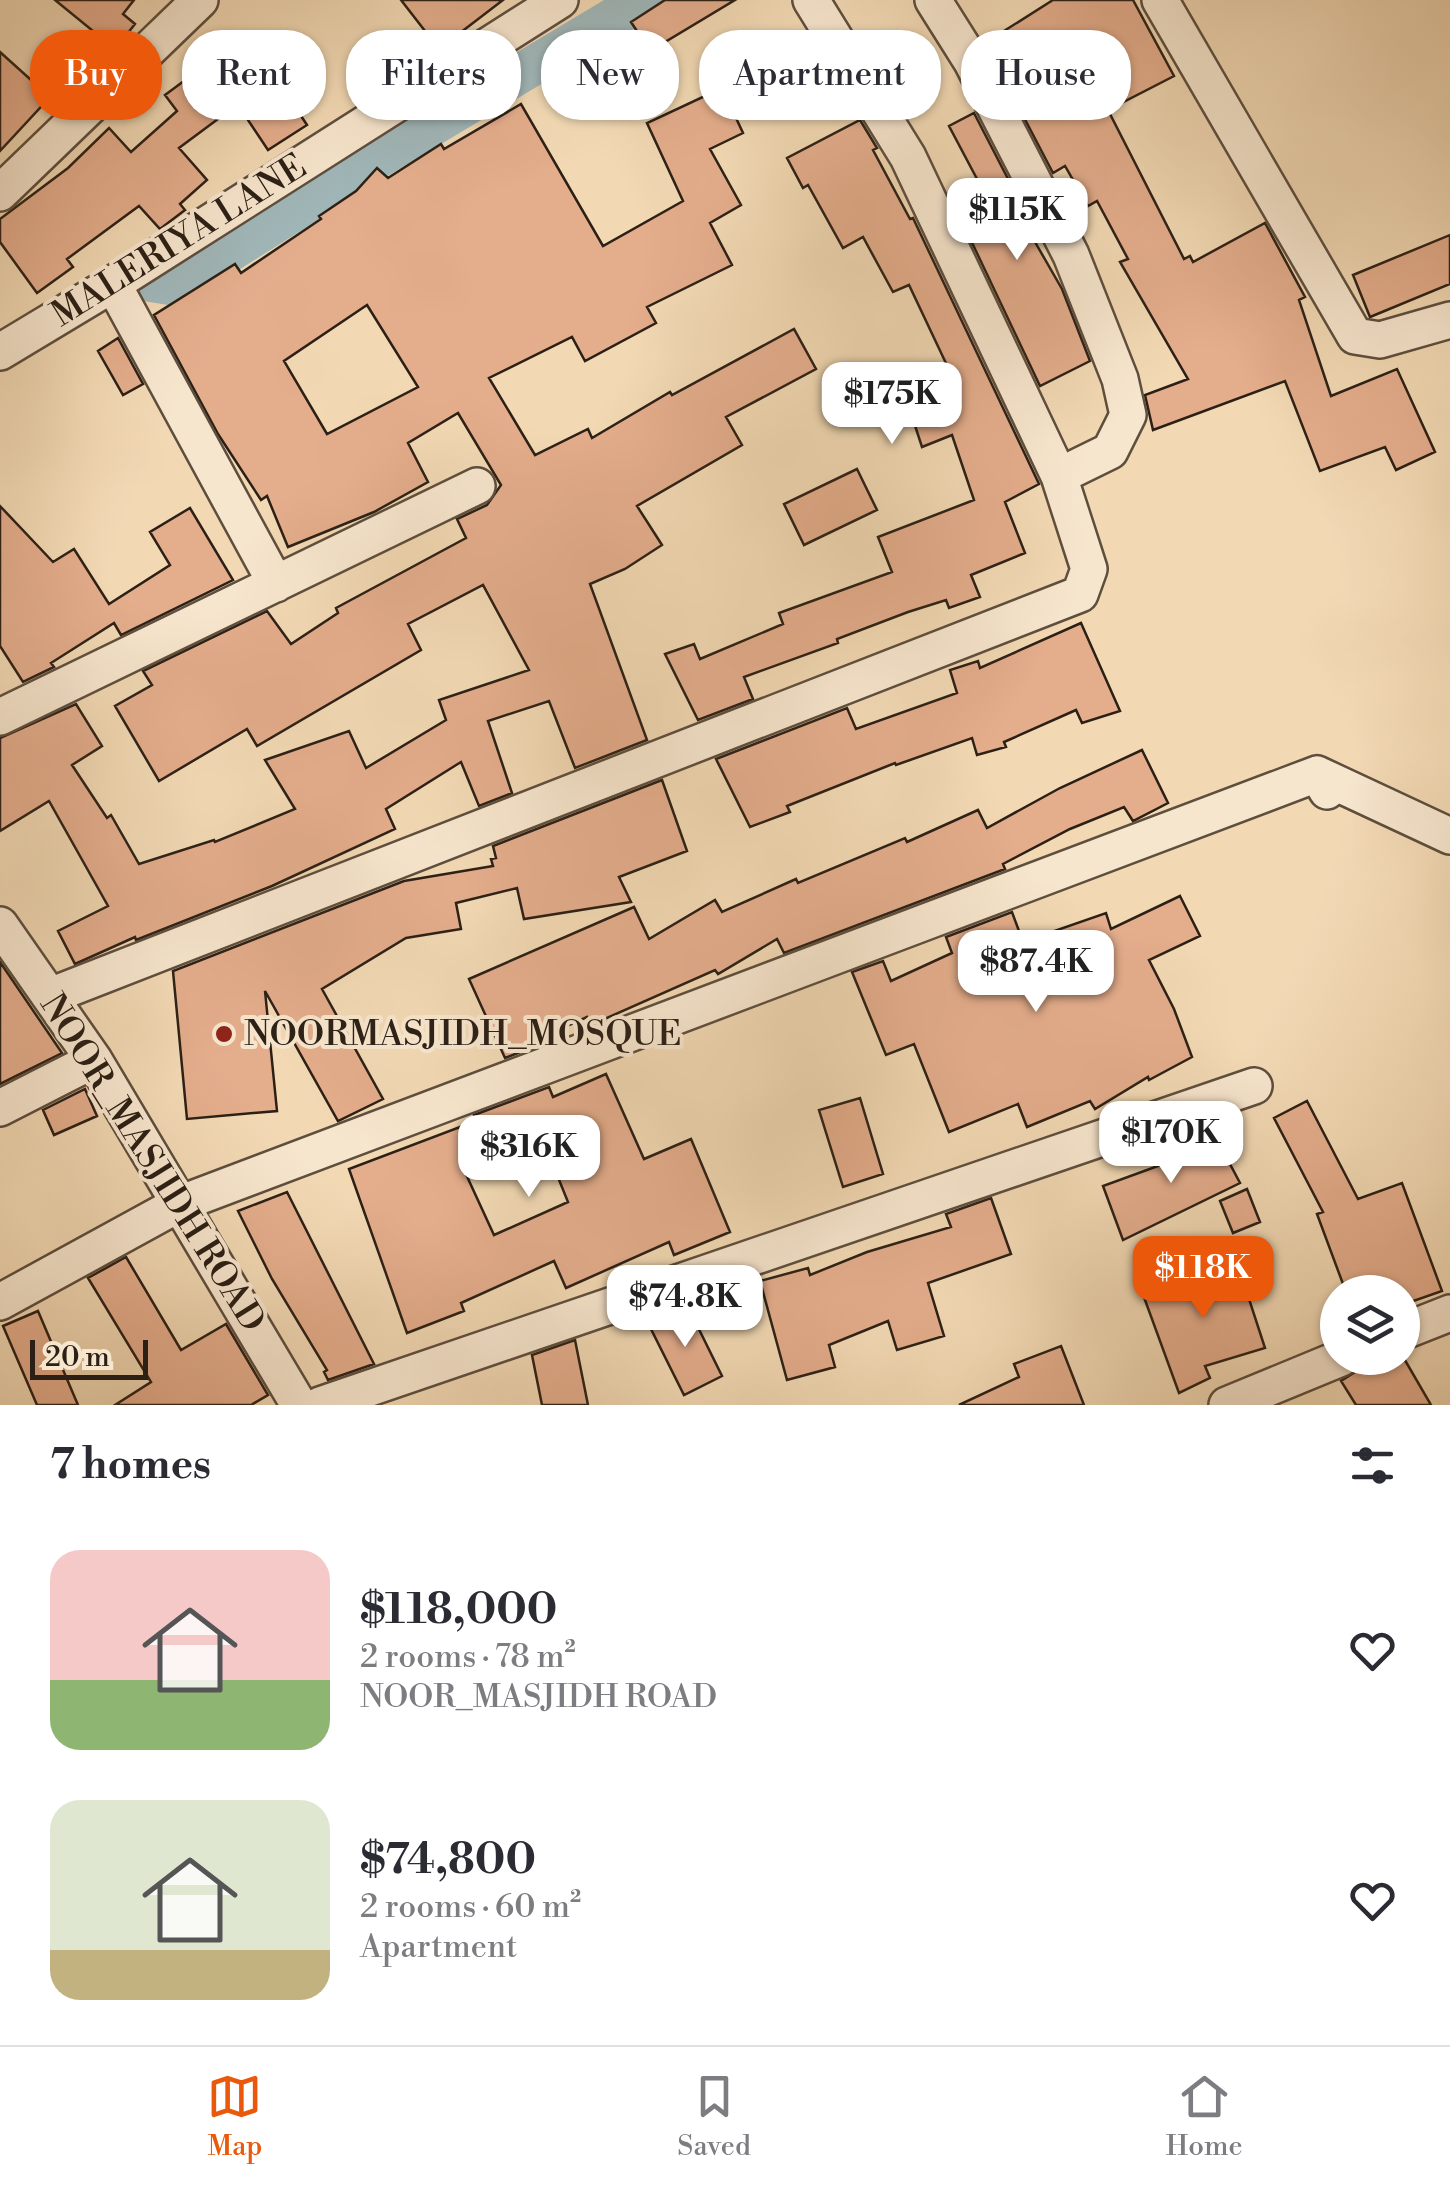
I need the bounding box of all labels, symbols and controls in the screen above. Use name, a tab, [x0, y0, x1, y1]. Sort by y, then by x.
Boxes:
chip: Buy	[30, 30, 162, 120]
chip: Rent	[182, 30, 326, 120]
chip: Filters	[346, 30, 521, 120]
chip: New	[541, 30, 679, 120]
chip: Apartment	[699, 30, 941, 120]
chip: House	[961, 30, 1131, 120]
street label: MALERIYA LANE	[44, 145, 314, 337]
pin: $115K	[947, 178, 1087, 263]
text: $115K	[969, 190, 1065, 230]
pin: $175K	[822, 362, 962, 447]
text: $175K	[844, 374, 940, 414]
pin: $87.4K	[955, 930, 1117, 1015]
text: $87.4K	[980, 942, 1092, 982]
street label: NOOR_MASJIDH ROAD	[30, 986, 274, 1340]
place label: NOORMASJIDH_MOSQUE	[244, 1013, 682, 1056]
marker: NOORMASJIDH_MOSQUE	[213, 1023, 235, 1045]
pin: $170K	[1101, 1101, 1241, 1186]
text: $170K	[1121, 1113, 1221, 1153]
pin: $316K	[459, 1115, 599, 1200]
text: $316K	[480, 1127, 578, 1167]
pin: $118K	[1133, 1236, 1273, 1321]
text: $118K	[1155, 1248, 1251, 1288]
pin: $74.8K	[604, 1265, 766, 1350]
map controls	[1320, 1275, 1420, 1375]
button: layers	[1320, 1275, 1420, 1375]
text: $74.8K	[629, 1277, 741, 1317]
scale bar	[30, 1335, 148, 1380]
text: 20 m	[45, 1340, 110, 1375]
icon: filters	[1345, 1438, 1400, 1493]
text: 7 homes	[50, 1439, 211, 1492]
text: $118,000	[360, 1584, 557, 1637]
icon: home	[130, 1590, 250, 1710]
icon: heart	[1345, 1623, 1400, 1678]
text: 2 rooms · 78 m²	[360, 1637, 576, 1677]
text: NOOR_MASJIDH ROAD	[360, 1677, 717, 1717]
text: $74,800	[360, 1834, 536, 1887]
icon: home	[130, 1840, 250, 1960]
icon: heart	[1345, 1873, 1400, 1928]
text: 2 rooms · 60 m²	[360, 1887, 581, 1927]
text: Apartment	[360, 1927, 517, 1967]
tab: Map	[207, 2069, 263, 2164]
tab: Saved	[677, 2069, 751, 2164]
tab: Home	[1166, 2069, 1243, 2164]

